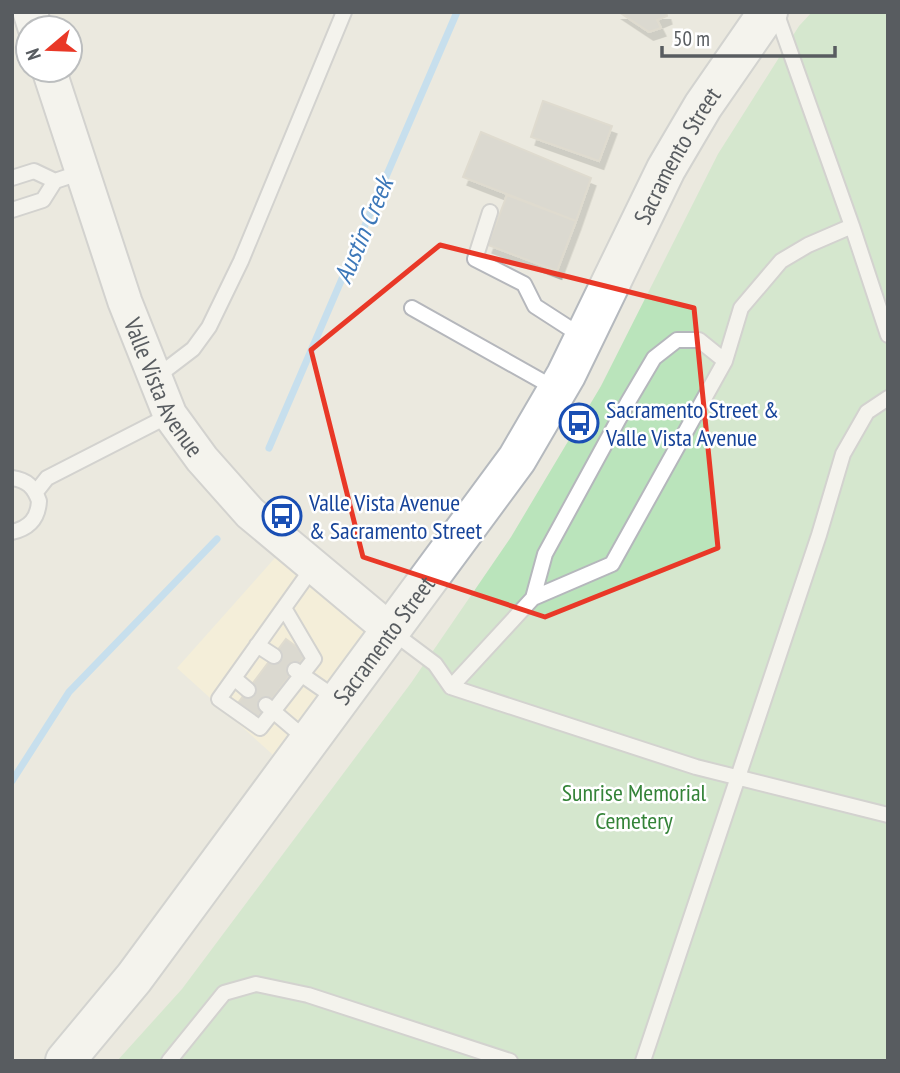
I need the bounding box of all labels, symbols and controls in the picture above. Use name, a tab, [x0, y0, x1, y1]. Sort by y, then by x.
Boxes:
north arrow	[14, 14, 84, 84]
scale bar	[662, 14, 835, 58]
text: 50 m	[673, 25, 710, 52]
text: N	[20, 46, 46, 63]
street label: Sacramento Street	[626, 80, 727, 229]
water label: Austin Creek	[326, 169, 401, 288]
street label: Valle Vista Avenue	[117, 312, 211, 463]
place label: Sacramento Street & Valle Vista Avenue	[605, 394, 779, 453]
bus stop icon: Sacramento Street & Valle Vista Avenue	[558, 402, 600, 444]
place label: Valle Vista Avenue & Sacramento Street	[308, 487, 482, 546]
bus stop icon: Valle Vista Avenue & Sacramento Street	[261, 495, 303, 537]
street label: Sacramento Street	[326, 569, 441, 710]
park label: Sunrise Memorial Cemetery	[562, 777, 707, 836]

